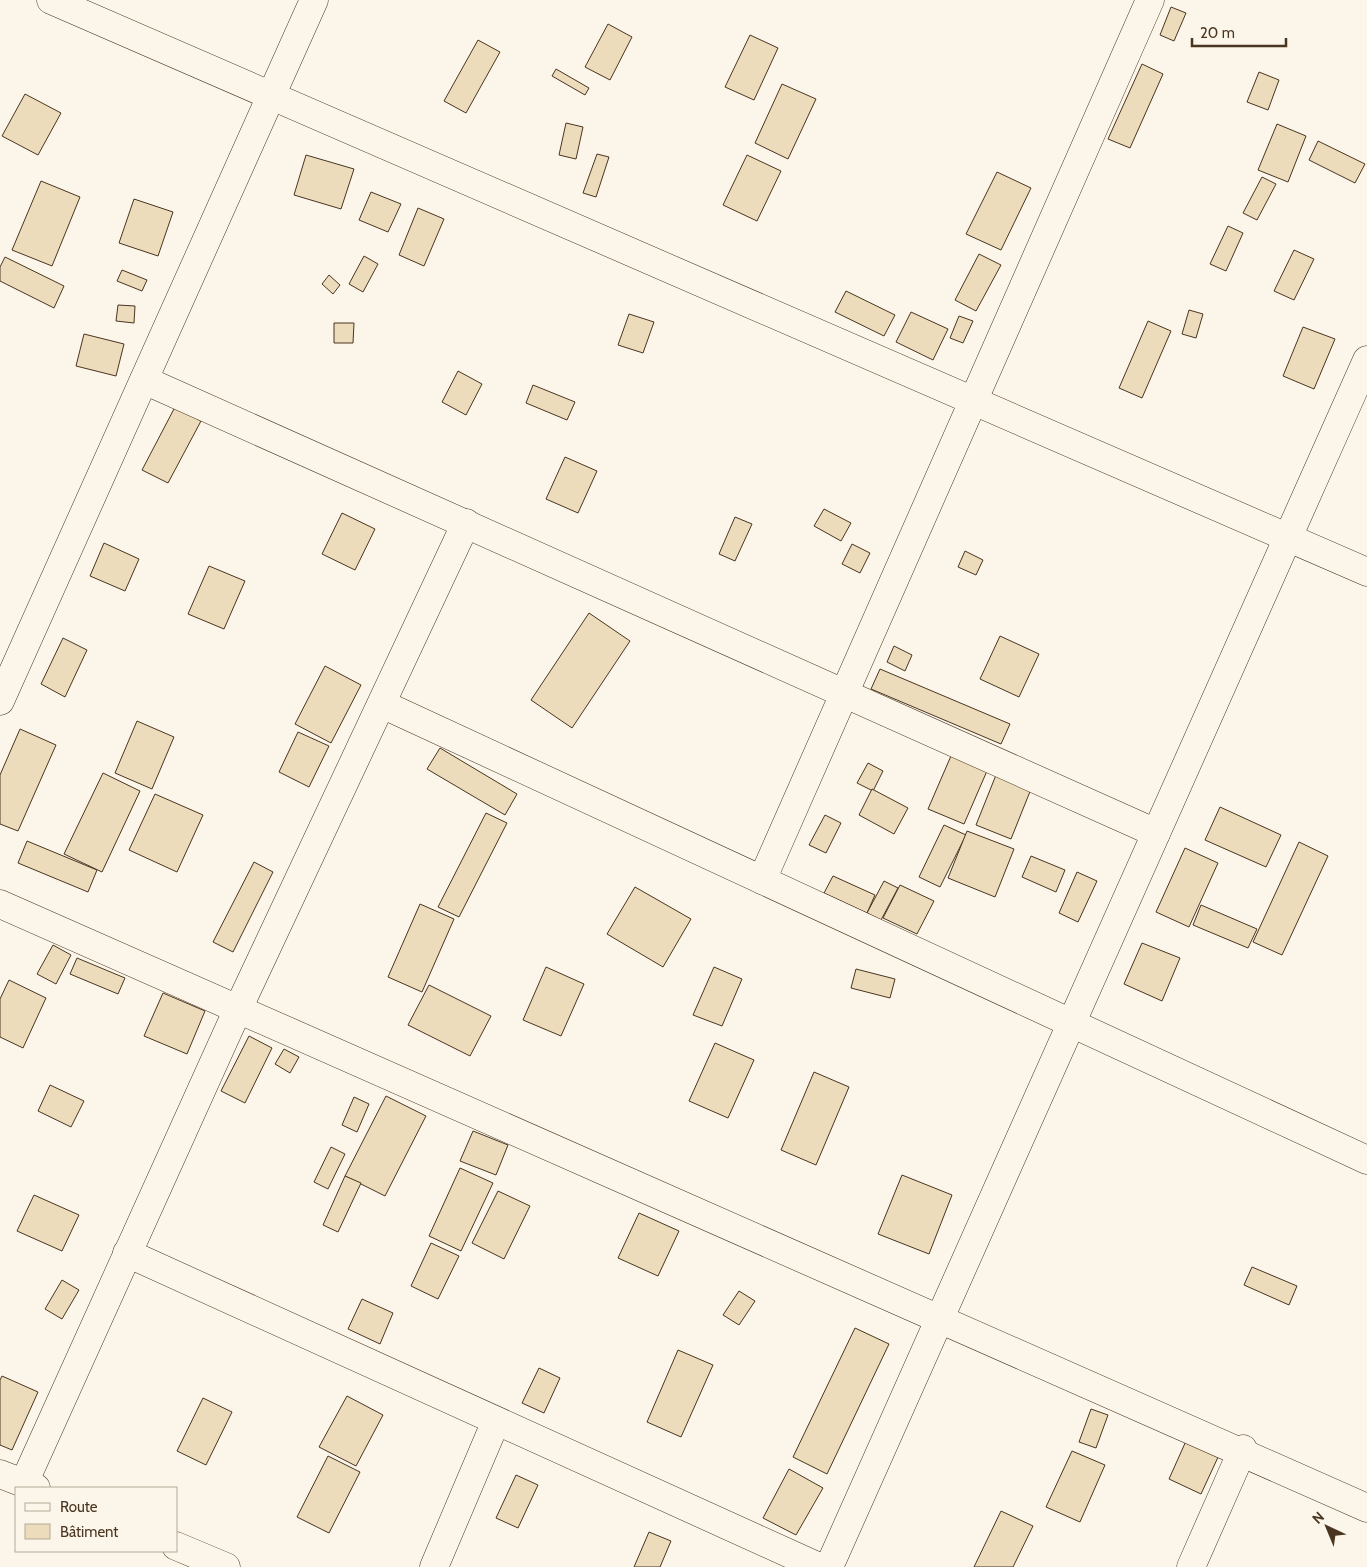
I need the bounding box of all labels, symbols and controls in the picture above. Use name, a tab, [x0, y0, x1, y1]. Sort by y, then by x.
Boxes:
scale bar	[1192, 15, 1286, 47]
text: 20 m	[1200, 24, 1235, 42]
legend	[15, 1487, 178, 1552]
text: Route	[60, 1498, 98, 1516]
north arrow	[1302, 1502, 1352, 1552]
text: N	[1308, 1508, 1328, 1528]
text: Bâtiment	[60, 1523, 118, 1541]

